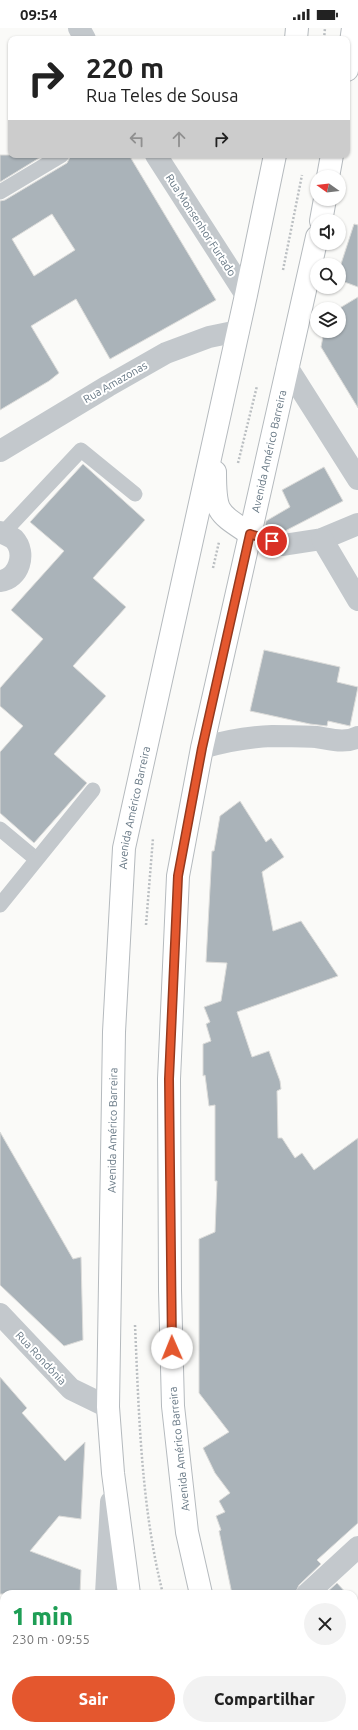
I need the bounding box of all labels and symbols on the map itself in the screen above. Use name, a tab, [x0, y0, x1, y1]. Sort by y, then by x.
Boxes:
north arrow	[310, 170, 346, 206]
street label: Rua Monsenhor Furtado	[164, 172, 238, 278]
street label: Rua Amazonas	[81, 359, 149, 405]
street label: Avenida Américo Barreira	[249, 389, 288, 514]
pin	[255, 524, 289, 558]
street label: Avenida Américo Barreira	[117, 745, 152, 870]
street label: Avenida Américo Barreira	[105, 1068, 119, 1193]
position arrow	[151, 1327, 193, 1369]
street label: Rua Rondônia	[13, 1329, 69, 1387]
street label: Avenida Américo Barreira	[166, 1386, 192, 1512]

